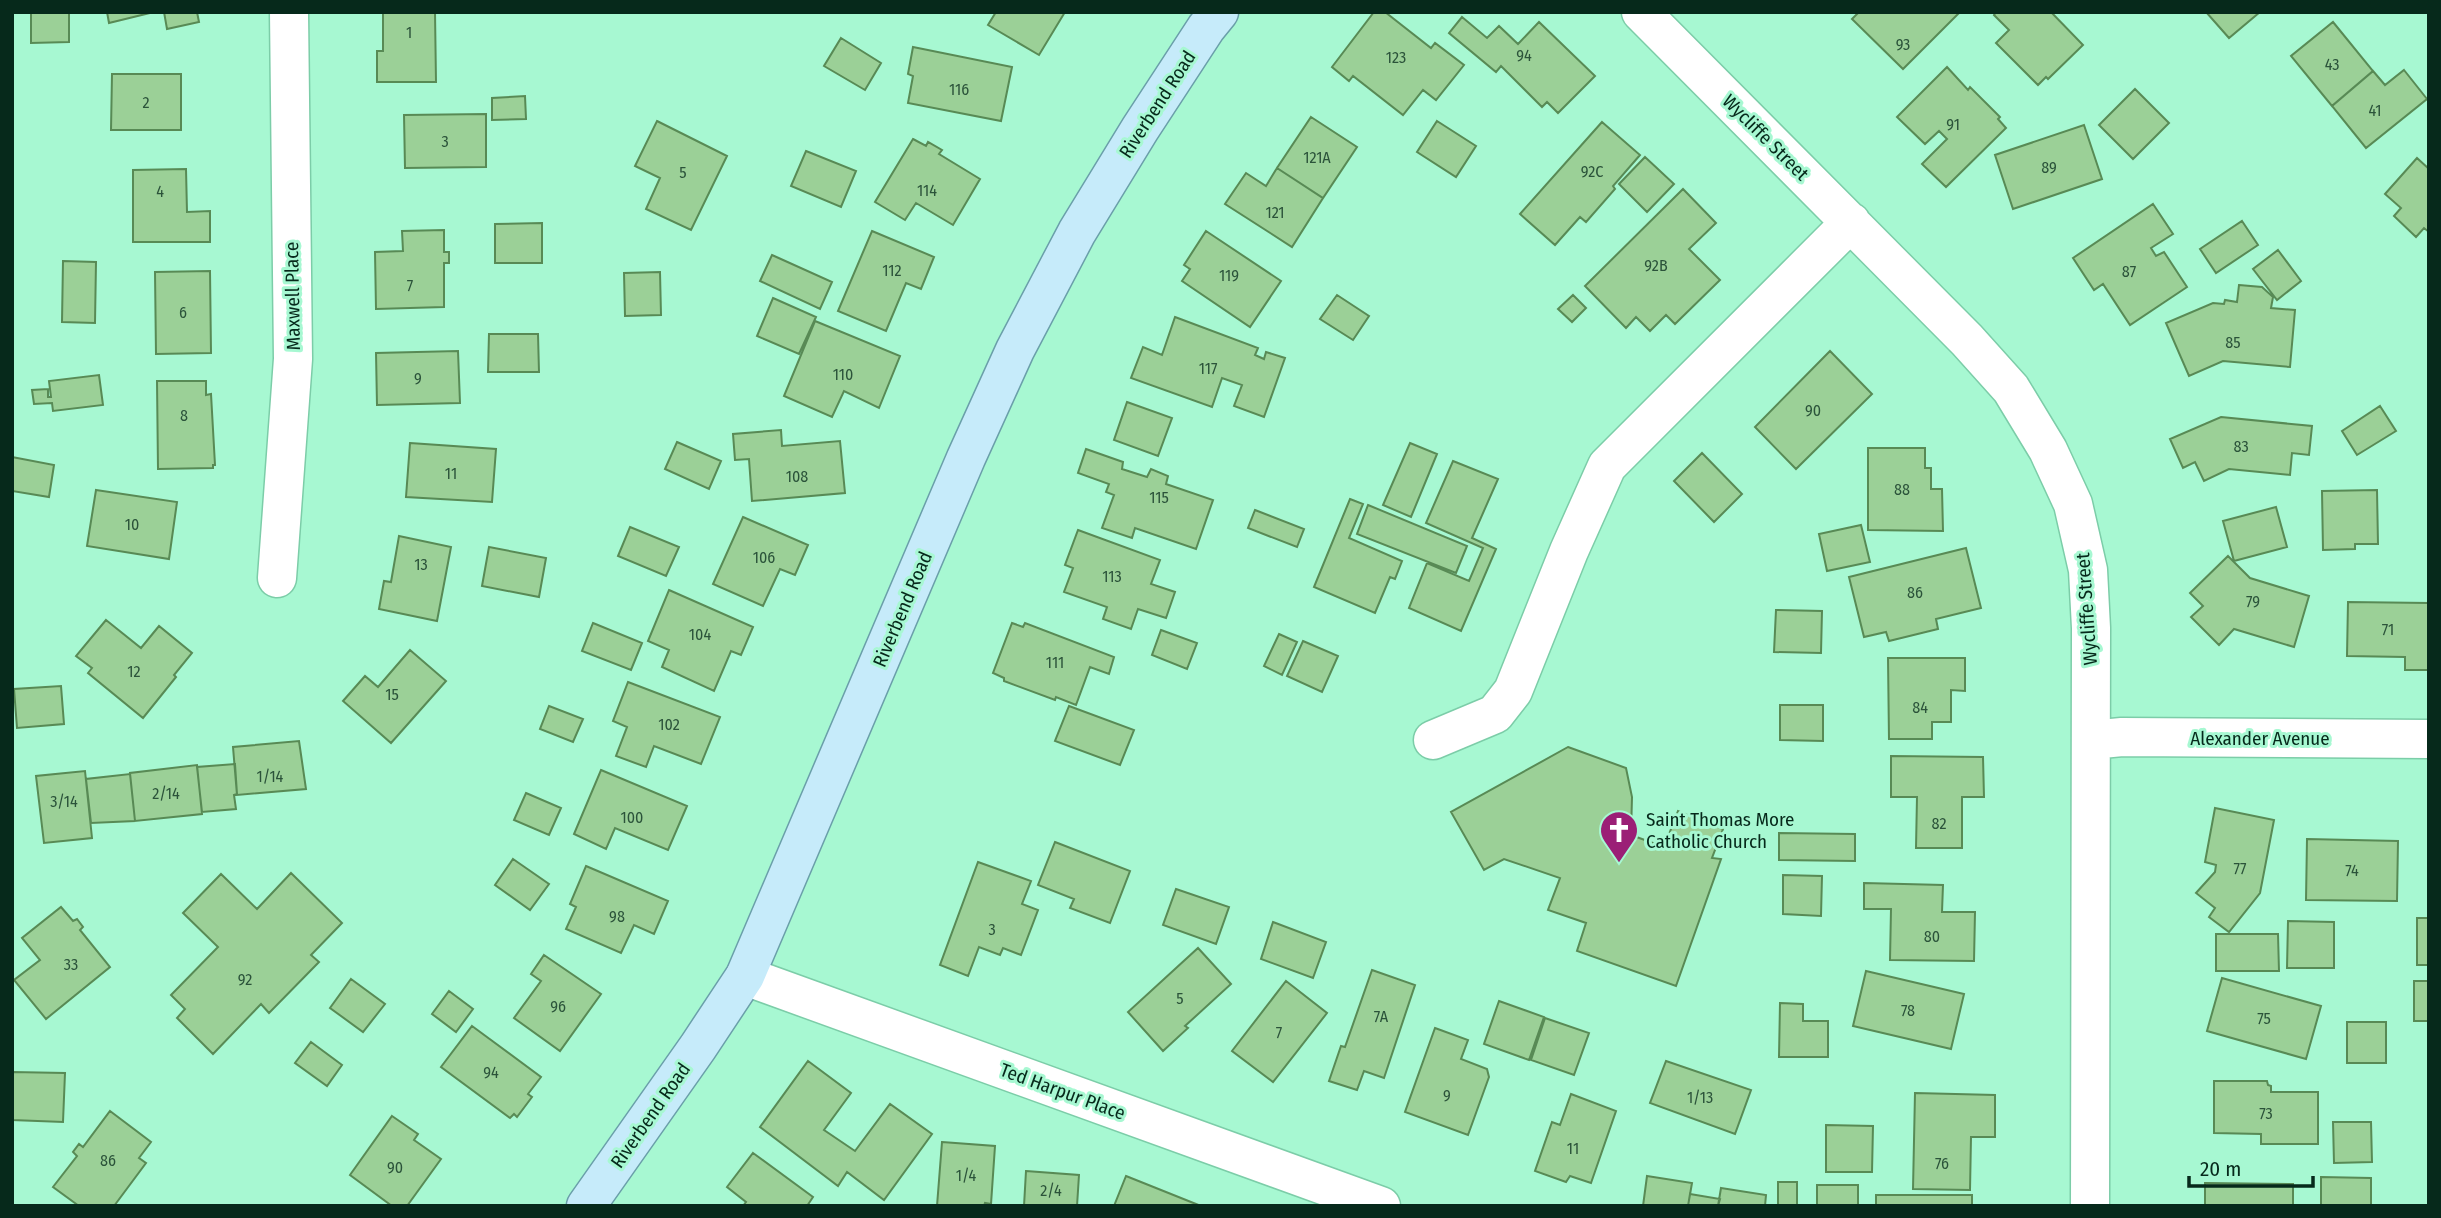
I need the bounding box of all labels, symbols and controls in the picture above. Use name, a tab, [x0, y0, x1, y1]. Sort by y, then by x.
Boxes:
house number: 1	[406, 23, 412, 42]
house number: 93	[1896, 35, 1910, 54]
street label: Riverbend Road	[1114, 46, 1201, 162]
house number: 94	[1516, 46, 1532, 65]
house number: 123	[1386, 48, 1406, 67]
house number: 43	[2325, 55, 2339, 74]
house number: 116	[949, 80, 969, 99]
street label: Wycliffe Street	[1718, 89, 1814, 186]
house number: 2	[142, 93, 150, 112]
house number: 41	[2368, 101, 2382, 120]
house number: 91	[1946, 115, 1960, 134]
house number: 3	[441, 132, 449, 151]
house number: 121A	[1303, 148, 1331, 167]
house number: 89	[2041, 158, 2057, 177]
house number: 92C	[1581, 162, 1603, 181]
house number: 5	[679, 163, 687, 182]
house number: 114	[917, 181, 937, 200]
house number: 4	[156, 182, 164, 201]
house number: 121	[1265, 203, 1285, 222]
street label: Maxwell Place	[280, 241, 305, 350]
house number: 92B	[1644, 256, 1668, 275]
house number: 112	[882, 261, 902, 280]
house number: 87	[2122, 262, 2137, 281]
house number: 119	[1219, 266, 1239, 285]
house number: 7	[407, 276, 414, 295]
house number: 6	[179, 303, 187, 322]
house number: 85	[2225, 333, 2241, 352]
house number: 117	[1199, 359, 1218, 378]
house number: 110	[833, 365, 853, 384]
house number: 9	[414, 369, 422, 388]
house number: 90	[1805, 401, 1821, 420]
house number: 8	[180, 406, 188, 425]
house number: 83	[2233, 437, 2249, 456]
house number: 11	[445, 464, 457, 483]
house number: 108	[786, 467, 808, 486]
house number: 88	[1894, 480, 1910, 499]
house number: 115	[1149, 488, 1169, 507]
house number: 10	[125, 515, 139, 534]
house number: 106	[753, 548, 775, 567]
street label: Riverbend Road	[868, 548, 937, 670]
street label: Wycliffe Street	[2071, 551, 2102, 666]
house number: 13	[414, 555, 428, 574]
house number: 113	[1102, 567, 1122, 586]
house number: 86	[1907, 583, 1923, 602]
house number: 79	[2246, 592, 2260, 611]
house number: 71	[2382, 620, 2394, 639]
house number: 104	[689, 625, 711, 644]
house number: 111	[1046, 653, 1064, 672]
house number: 12	[127, 662, 141, 681]
house number: 15	[385, 685, 399, 704]
house number: 84	[1912, 698, 1928, 717]
house number: 102	[658, 715, 680, 734]
street label: Alexander Avenue	[2190, 727, 2330, 750]
house number: 1/14	[257, 767, 284, 786]
house number: 2/14	[152, 784, 180, 803]
house number: 3/14	[50, 792, 78, 811]
house number: 100	[621, 808, 643, 827]
place label: Saint Thomas More Catholic Church	[1646, 808, 1794, 853]
church icon: Saint Thomas More Catholic Church	[1598, 809, 1640, 864]
house number: 82	[1932, 814, 1946, 833]
house number: 77	[2233, 859, 2247, 878]
house number: 74	[2345, 861, 2359, 880]
house number: 98	[609, 907, 625, 926]
house number: 3	[988, 920, 996, 939]
house number: 80	[1924, 927, 1940, 946]
house number: 33	[64, 955, 78, 974]
house number: 92	[238, 970, 252, 989]
house number: 5	[1176, 989, 1184, 1008]
house number: 96	[550, 997, 566, 1016]
house number: 78	[1901, 1001, 1915, 1020]
house number: 7A	[1374, 1007, 1389, 1026]
house number: 75	[2257, 1009, 2271, 1028]
house number: 7	[1276, 1023, 1283, 1042]
street label: Riverbend Road	[606, 1058, 695, 1172]
street label: Ted Harpur Place	[997, 1058, 1129, 1125]
house number: 94	[483, 1063, 499, 1082]
house number: 9	[1443, 1086, 1451, 1105]
house number: 1/13	[1687, 1088, 1713, 1107]
house number: 73	[2259, 1104, 2273, 1123]
house number: 11	[1567, 1139, 1579, 1158]
scale bar	[2189, 1144, 2313, 1188]
house number: 86	[100, 1151, 116, 1170]
house number: 76	[1935, 1154, 1949, 1173]
text: 20 m	[2200, 1156, 2241, 1182]
house number: 90	[387, 1158, 403, 1177]
house number: 1/4	[956, 1166, 977, 1185]
house number: 2/4	[1040, 1181, 1062, 1200]

